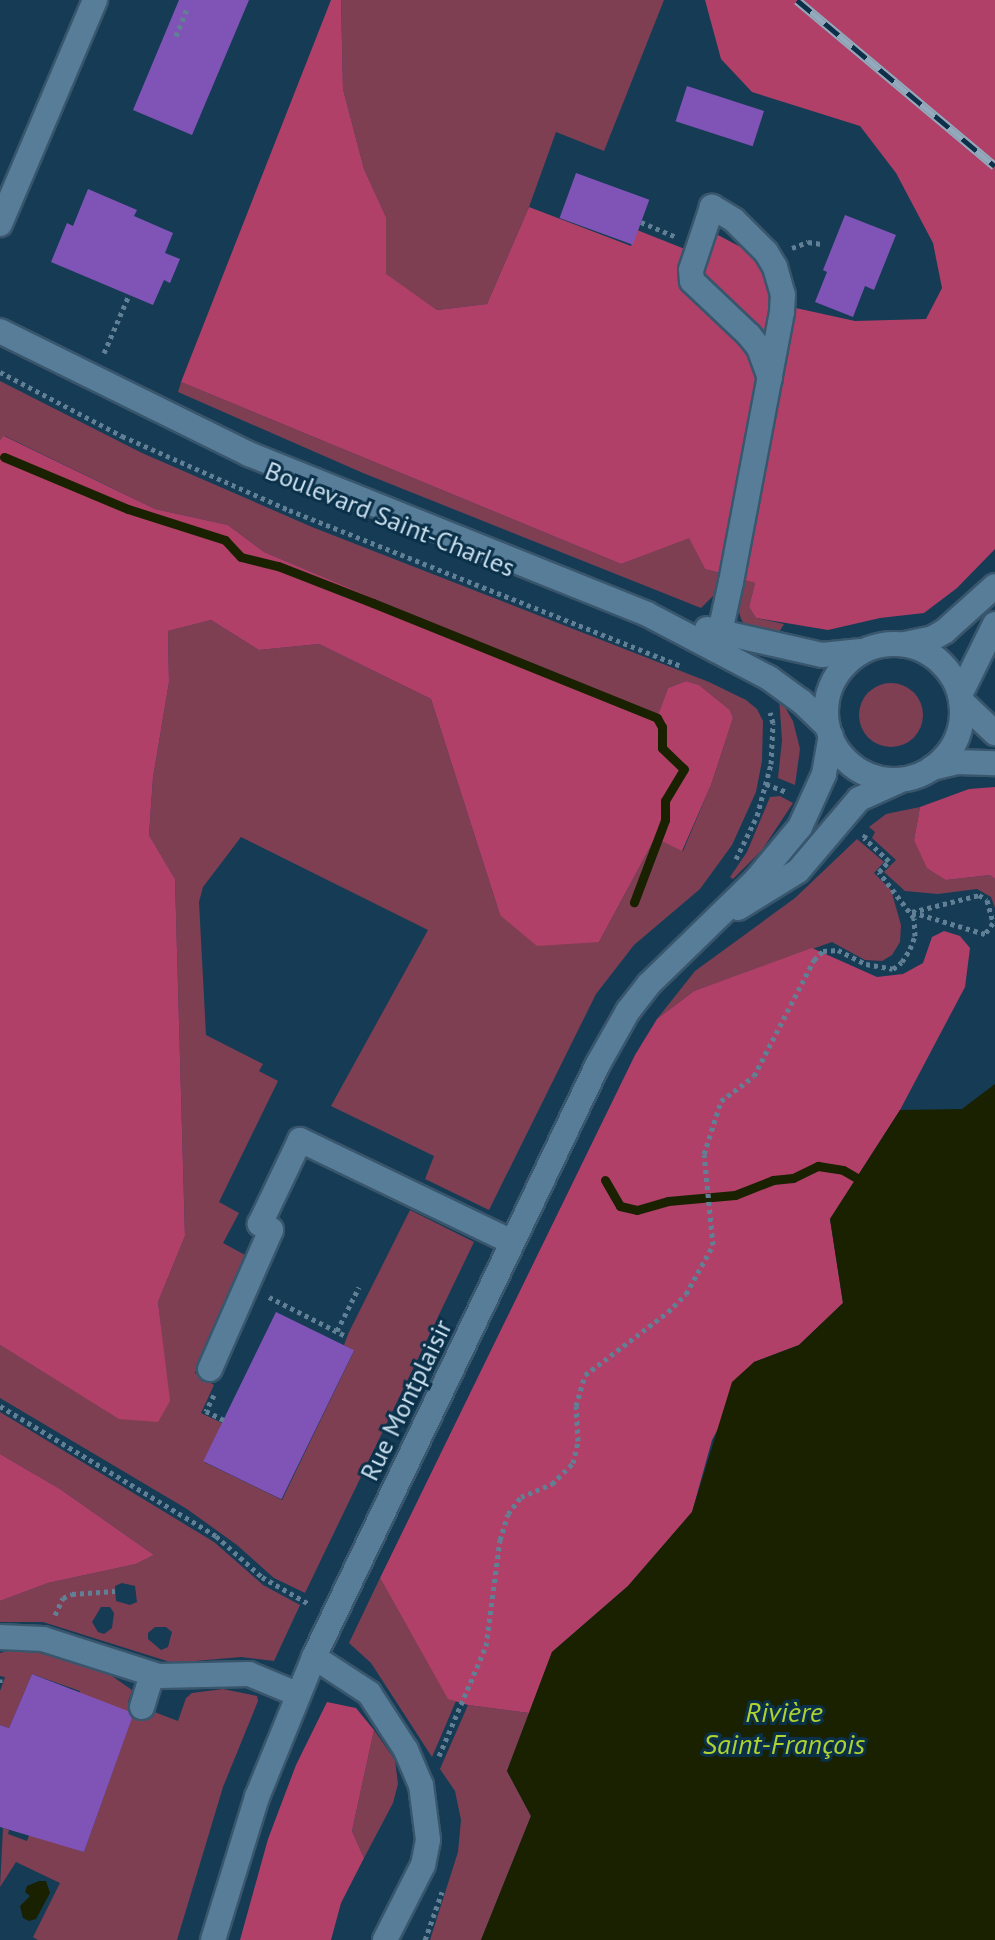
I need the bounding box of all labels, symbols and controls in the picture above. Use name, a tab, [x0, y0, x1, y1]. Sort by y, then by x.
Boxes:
street label: Boulevard Saint-Charles	[261, 455, 519, 583]
street label: Rue Montplaisir	[354, 1314, 458, 1486]
water label: Rivière Saint-François	[703, 1695, 865, 1761]

